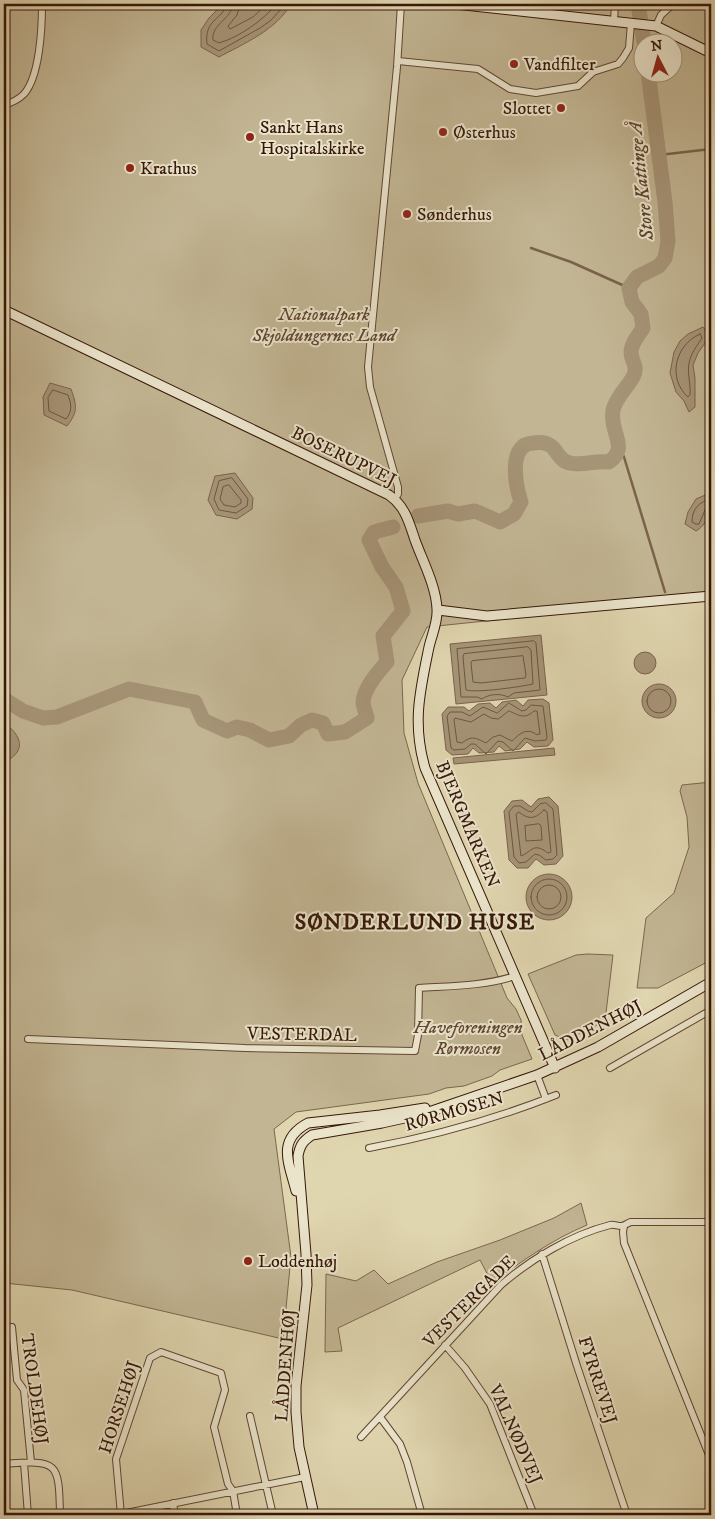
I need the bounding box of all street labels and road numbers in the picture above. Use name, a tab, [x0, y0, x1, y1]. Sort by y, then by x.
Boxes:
street label: BOSERUPVEJ	[288, 422, 400, 492]
street label: BJERGMARKEN	[430, 758, 504, 891]
street label: LÅDDENHØJ	[535, 994, 646, 1066]
street label: VESTERDAL	[246, 1023, 357, 1047]
street label: RØRMOSEN	[402, 1087, 507, 1137]
street label: VESTERGADE	[418, 1251, 521, 1353]
street label: LÅDDENHØJ	[270, 1308, 301, 1422]
street label: TROLDEHØJ	[15, 1332, 53, 1446]
street label: FYRREVEJ	[573, 1334, 622, 1427]
street label: HORSEHØJ	[95, 1358, 145, 1457]
street label: VALNØDVEJ	[483, 1380, 547, 1488]

